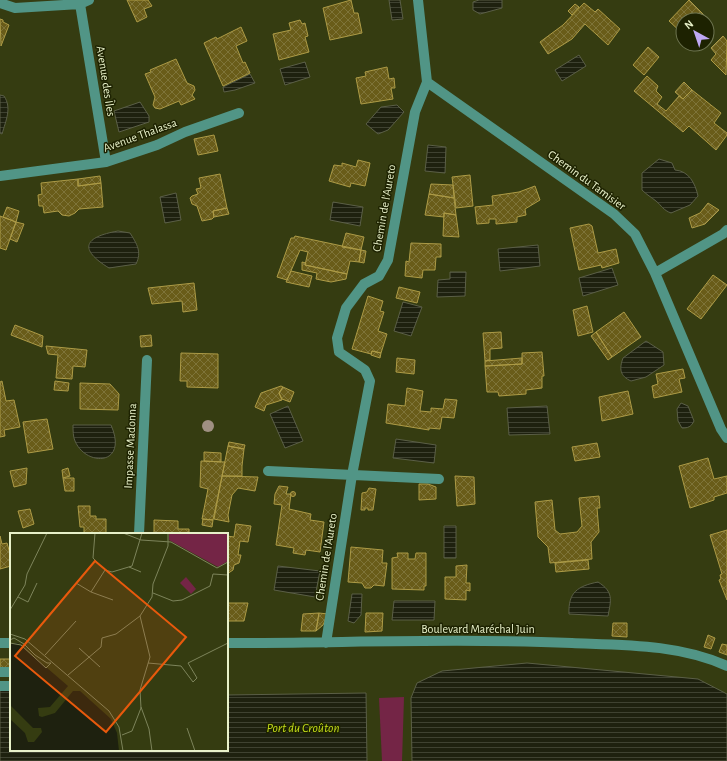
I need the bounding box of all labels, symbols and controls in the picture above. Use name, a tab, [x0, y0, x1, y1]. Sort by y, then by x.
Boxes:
north arrow	[675, 12, 715, 52]
text: N	[682, 18, 695, 31]
street label: Avenue des Îles	[94, 45, 118, 117]
street label: Avenue Thalassa	[102, 116, 179, 154]
street label: Chemin du Tamisier	[546, 148, 628, 212]
street label: Chemin de l'Aureto	[370, 163, 398, 253]
street label: Impasse Madonna	[122, 403, 138, 489]
street label: Chemin de l'Aureto	[313, 512, 339, 602]
inset map	[10, 533, 228, 751]
street label: Boulevard Maréchal Juin	[421, 623, 535, 635]
water label: Port du Croûton	[267, 722, 339, 735]

